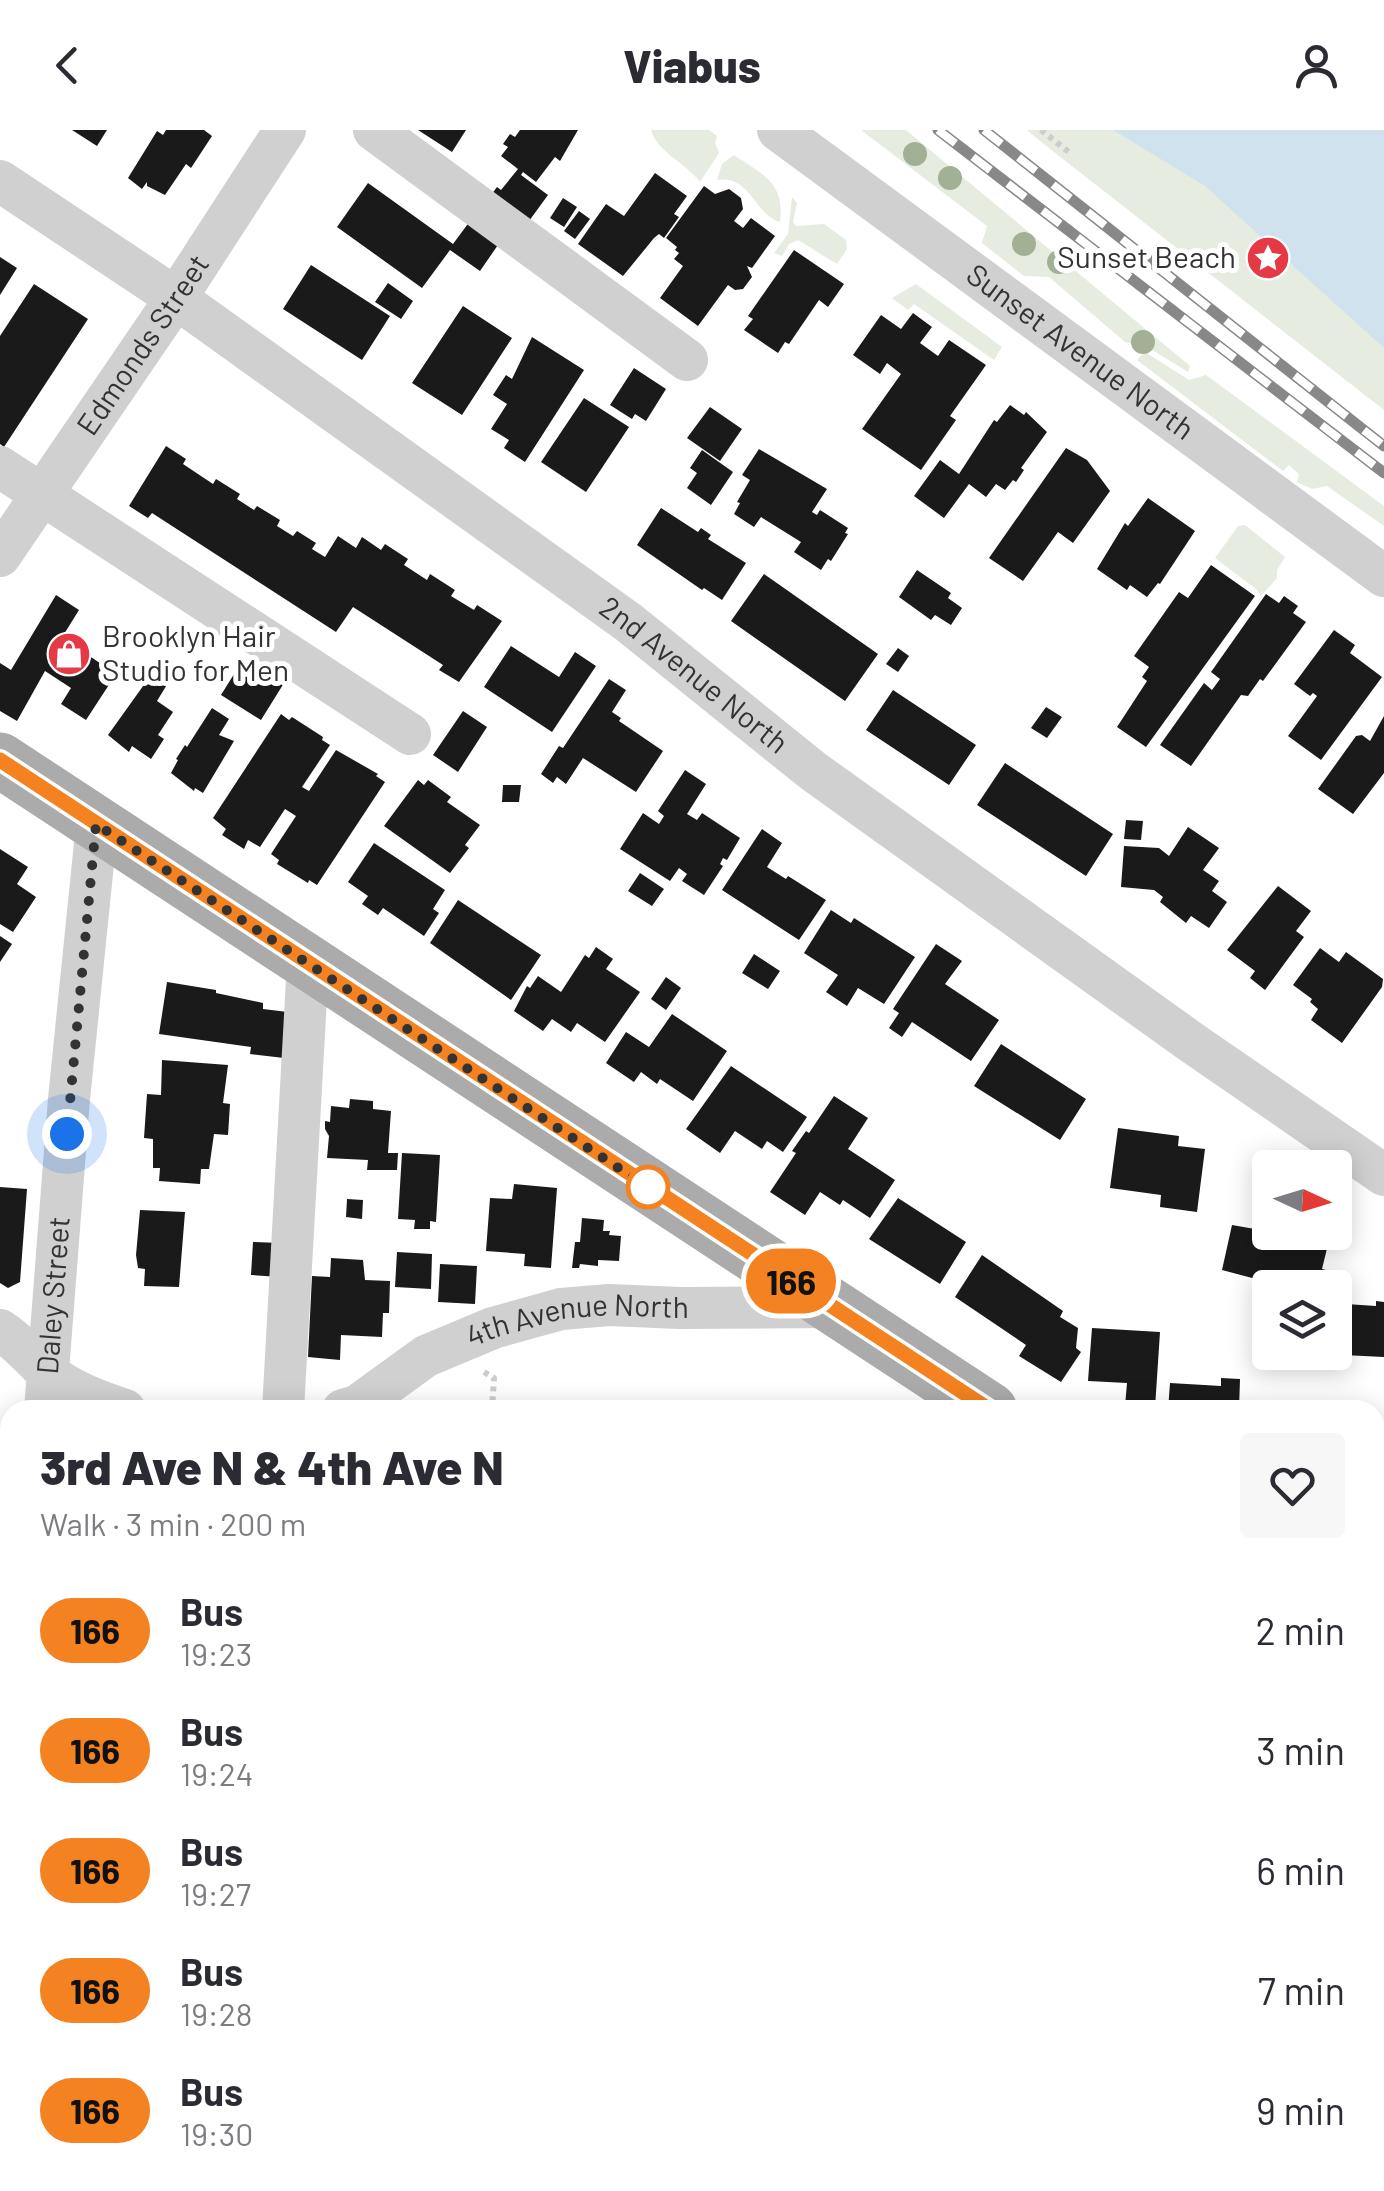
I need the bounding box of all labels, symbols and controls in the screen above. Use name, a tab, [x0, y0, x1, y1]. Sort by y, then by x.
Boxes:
icon: back	[40, 38, 95, 93]
text: Viabus	[623, 38, 761, 92]
icon: person	[1289, 38, 1344, 93]
place icon: Sunset Beach	[1245, 235, 1291, 281]
place label: Sunset Beach	[1057, 238, 1236, 274]
street label: Edmonds Street	[68, 247, 215, 441]
street label: Sunset Avenue North	[960, 255, 1202, 446]
street label: 2nd Avenue North	[594, 588, 796, 760]
place label: Brooklyn Hair Studio for Men	[102, 617, 289, 687]
shop icon: Brooklyn Hair Studio for Men	[46, 631, 92, 677]
your location	[42, 1109, 92, 1159]
north arrow	[1252, 1150, 1352, 1250]
map controls	[1252, 1150, 1352, 1370]
unlabelled marker	[627, 1166, 669, 1208]
street label: Daley Street	[28, 1215, 76, 1375]
line badge: 166	[734, 1248, 848, 1314]
text: 166	[766, 1260, 816, 1302]
button: layers	[1252, 1270, 1352, 1370]
street label: 4th Avenue North	[460, 1285, 689, 1353]
button: heart	[1240, 1433, 1345, 1538]
text: 3rd Ave N & 4th Ave N	[40, 1437, 504, 1495]
text: Walk · 3 min · 200 m	[40, 1504, 306, 1542]
text: Bus	[180, 1588, 243, 1634]
text: 2 min	[1255, 1607, 1345, 1653]
text: 166	[70, 1609, 120, 1651]
text: 19:23	[180, 1634, 252, 1672]
text: Bus	[180, 1708, 243, 1754]
text: 3 min	[1256, 1727, 1345, 1773]
text: 166	[70, 1729, 120, 1771]
text: 19:24	[180, 1754, 254, 1792]
text: Bus	[180, 1828, 243, 1874]
text: 6 min	[1256, 1847, 1345, 1893]
text: 166	[70, 1849, 120, 1891]
text: 19:27	[180, 1874, 251, 1912]
text: Bus	[180, 1948, 243, 1994]
text: 7 min	[1258, 1967, 1345, 2013]
text: 166	[70, 1969, 120, 2011]
text: 19:28	[180, 1994, 253, 2032]
text: Bus	[180, 2068, 243, 2114]
text: 9 min	[1256, 2087, 1345, 2133]
text: 166	[70, 2089, 120, 2131]
text: 19:30	[180, 2114, 253, 2152]

